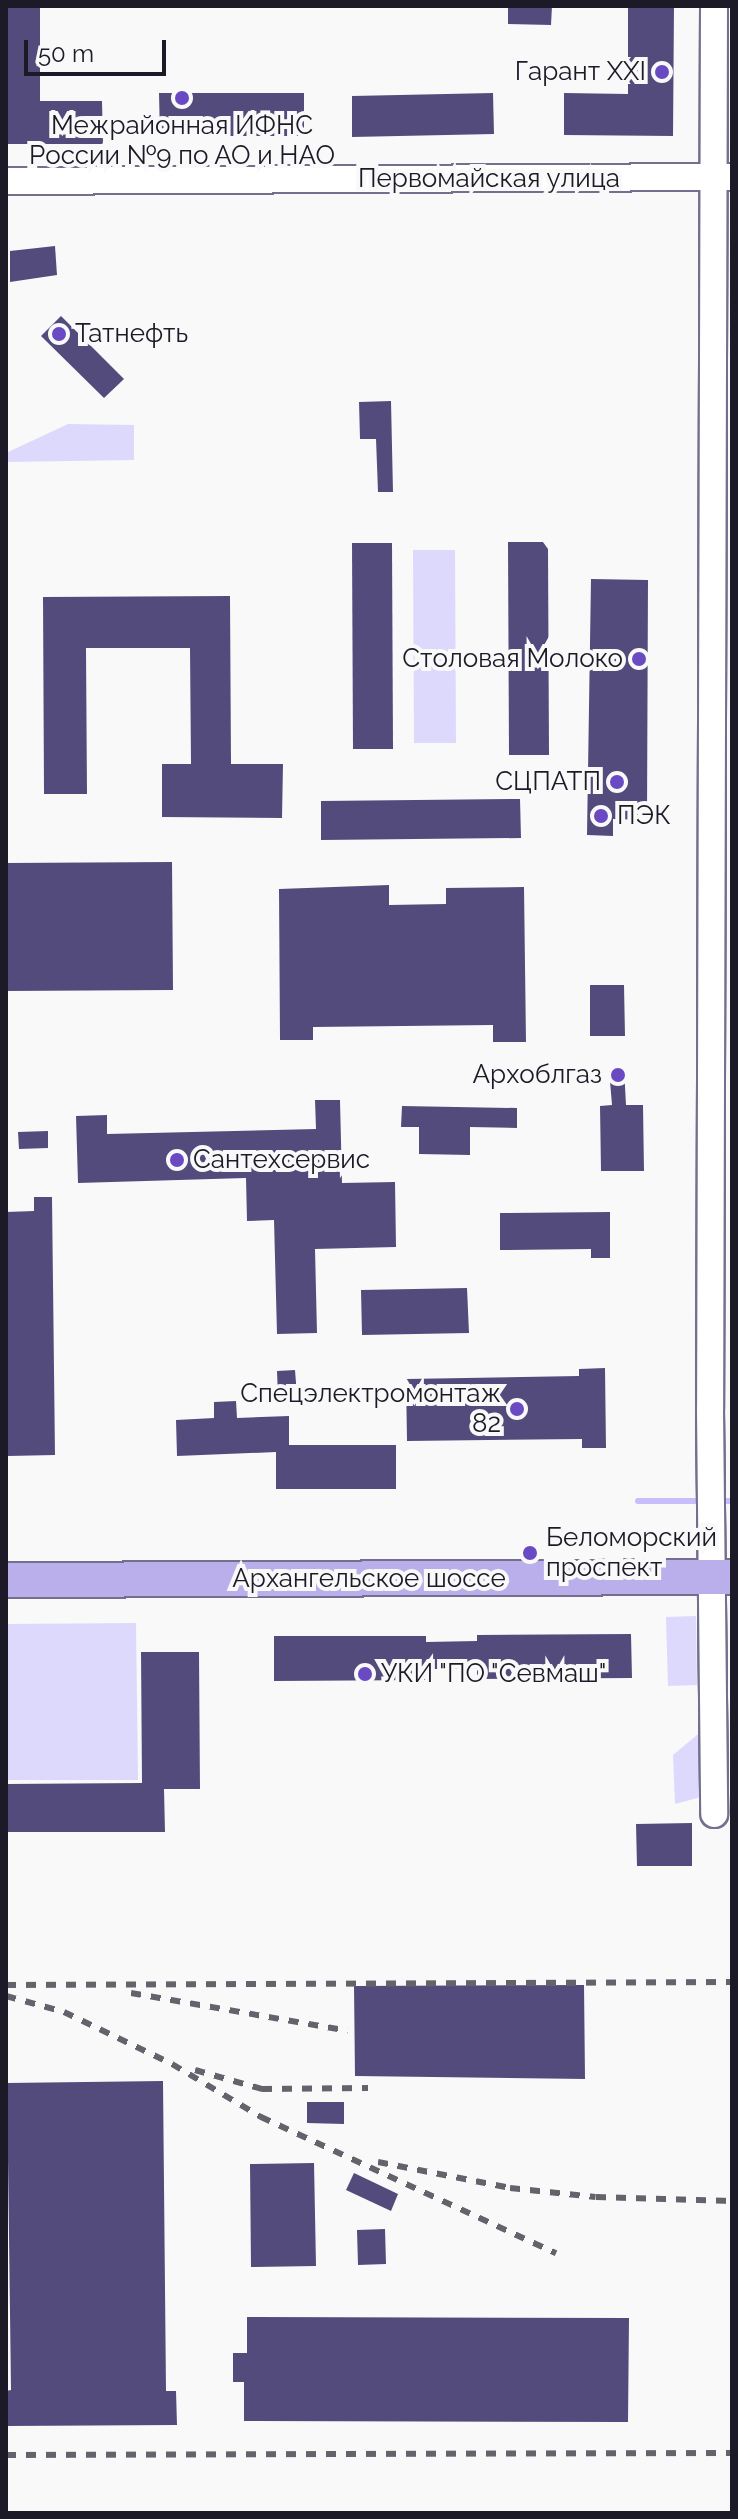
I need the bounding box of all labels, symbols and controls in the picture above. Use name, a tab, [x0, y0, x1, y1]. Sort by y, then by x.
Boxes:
scale bar	[28, 24, 170, 74]
text: 50 m	[38, 39, 94, 68]
place label: Гарант XXI	[515, 56, 646, 88]
marker: Гарант XXI	[653, 63, 671, 81]
marker: Межрайонная ИФНС России №9 по АО и НАО	[173, 89, 191, 107]
place label: Межрайонная ИФНС России №9 по АО и НАО	[29, 110, 335, 172]
street label: Первомайская улица	[358, 163, 620, 195]
place label: Татнефть	[75, 318, 188, 350]
marker: Татнефть	[50, 325, 68, 343]
place label: Столовая Молоко	[402, 643, 623, 675]
marker: Столовая Молоко	[630, 650, 648, 668]
place label: СЦПАТП	[495, 766, 601, 798]
marker: СЦПАТП	[608, 773, 626, 791]
place label: ПЭК	[617, 800, 671, 832]
marker: ПЭК	[592, 807, 610, 825]
place label: Архоблгаз	[473, 1059, 602, 1091]
marker: Архоблгаз	[609, 1066, 627, 1084]
place label: Сантехсервис	[193, 1144, 370, 1176]
marker: Сантехсервис	[168, 1151, 186, 1169]
place label: Спецэлектромонтаж 82	[240, 1378, 501, 1440]
marker: Спецэлектромонтаж 82	[508, 1400, 526, 1418]
place label: Беломорский проспект	[546, 1522, 717, 1584]
marker: Беломорский проспект	[521, 1544, 539, 1562]
street label: Архангельское шоссе	[232, 1563, 506, 1595]
place label: УКИ "ПО "Севмаш"	[381, 1658, 608, 1690]
marker: УКИ "ПО "Севмаш"	[356, 1665, 374, 1683]

